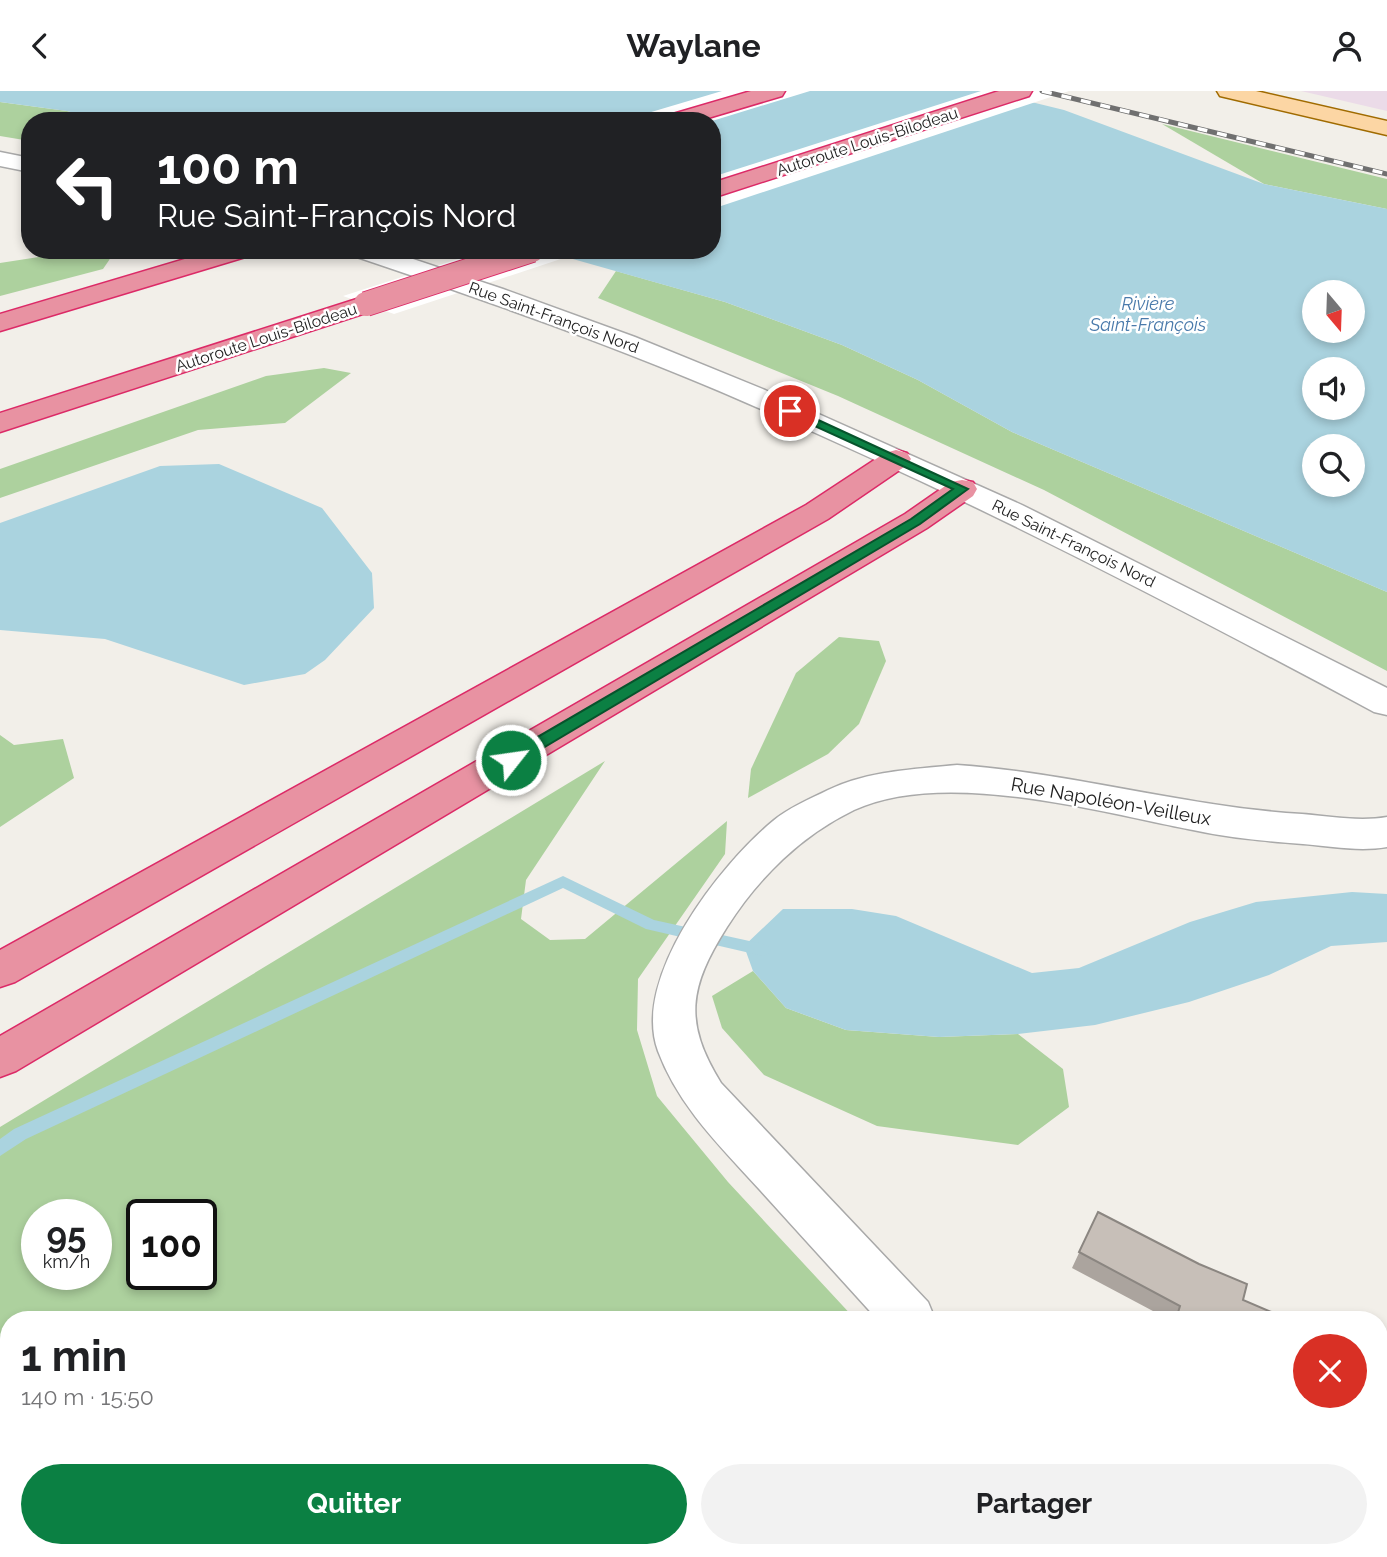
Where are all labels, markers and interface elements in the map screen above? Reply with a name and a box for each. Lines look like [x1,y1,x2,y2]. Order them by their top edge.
icon: back [21,27,59,65]
text: Waylane [626,27,761,64]
icon: person [1328,27,1366,65]
street label: Autoroute Louis-Bilodeau [774,103,960,180]
text: 100 m [157,138,299,195]
icon: left [42,140,133,231]
text: Rue Saint-François Nord [157,197,516,234]
street label: Rue Saint-François Nord [466,278,641,357]
north arrow [1302,280,1365,343]
map controls [1302,280,1365,497]
water label: Rivière Saint-François [1089,293,1207,335]
street label: Autoroute Louis-Bilodeau [173,299,359,376]
button: sound [1302,357,1365,420]
pin [760,381,820,441]
icon: arrive [771,392,809,430]
button: search [1302,434,1365,497]
street label: Rue Saint-François Nord [989,496,1159,591]
position arrow [474,723,548,797]
street label: Rue Napoléon-Veilleux [1009,773,1213,830]
speed limit sign: 100 [126,1199,217,1290]
text: 95 [46,1215,87,1256]
text: km/h [43,1251,90,1272]
text: 1 min [21,1332,127,1381]
button: close [1293,1334,1367,1408]
text: 140 m · 15:50 [21,1383,154,1410]
button: Quitter [21,1464,687,1544]
button: Partager [701,1464,1367,1544]

